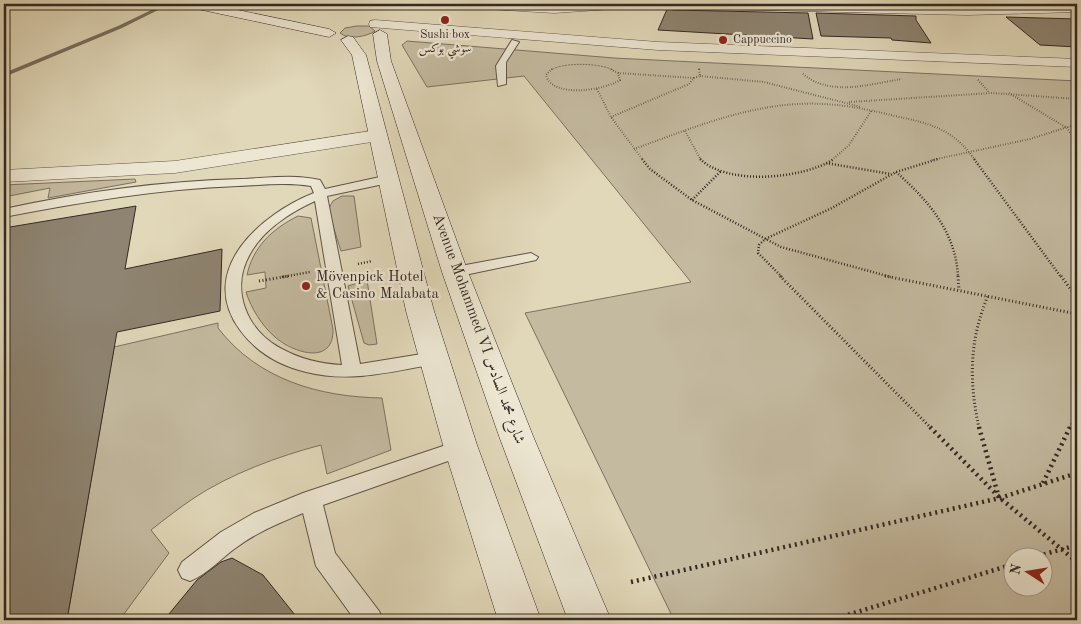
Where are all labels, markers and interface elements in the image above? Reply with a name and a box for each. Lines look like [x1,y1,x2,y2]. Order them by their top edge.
marker: Sushi box سوشي بوكس [439,14,451,26]
place label: Sushi box سوشي بوكس [419,29,472,59]
marker: Cappuccino [717,34,729,46]
place label: Cappuccino [733,34,792,46]
street label: Avenue Mohammed VI شارع محمد السادس [426,212,527,447]
place label: Mövenpick Hotel & Casino Malabata [316,270,440,302]
marker: Mövenpick Hotel & Casino Malabata [300,280,312,292]
north arrow [1004,546,1054,596]
text: N [1008,563,1024,576]

